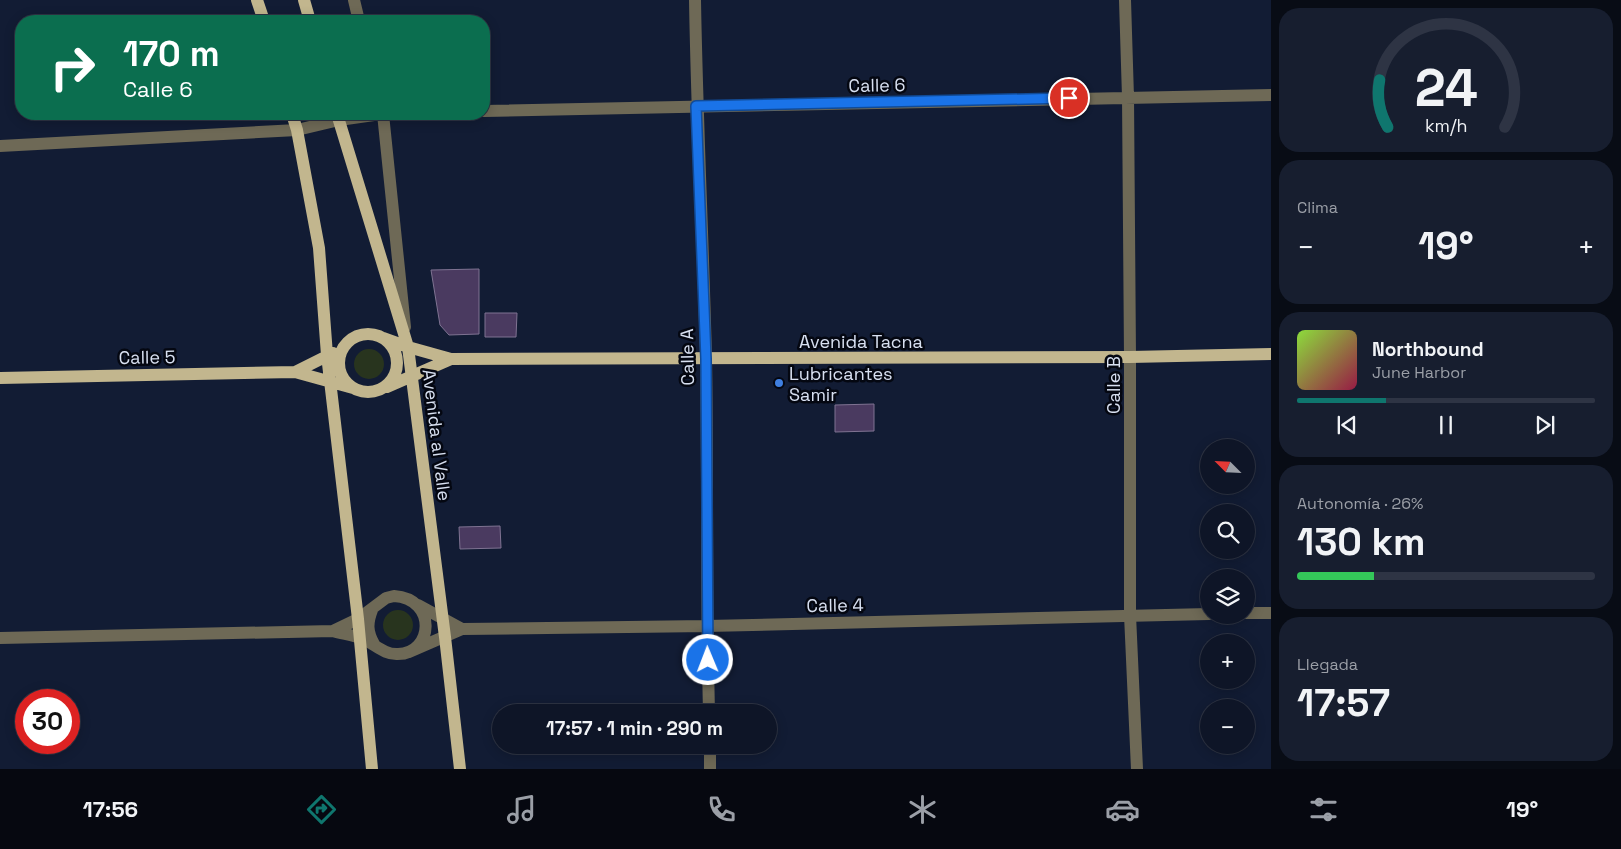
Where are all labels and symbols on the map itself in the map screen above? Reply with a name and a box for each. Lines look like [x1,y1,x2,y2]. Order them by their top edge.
street label: Calle 6 [848,73,906,97]
pin [1048,77,1090,119]
street label: Calle A [675,328,699,386]
street label: Avenida Tacna [799,330,923,353]
street label: Calle 5 [118,345,176,369]
street label: Calle B [1102,356,1125,414]
place label: Lubricantes Samir [789,362,893,406]
street label: Avenida al Valle [418,368,456,502]
marker: Lubricantes Samir [773,377,785,389]
north arrow [1200,439,1255,494]
street label: Calle 4 [806,593,864,617]
position arrow [681,633,733,685]
speed limit sign: 30 [15,689,80,754]

